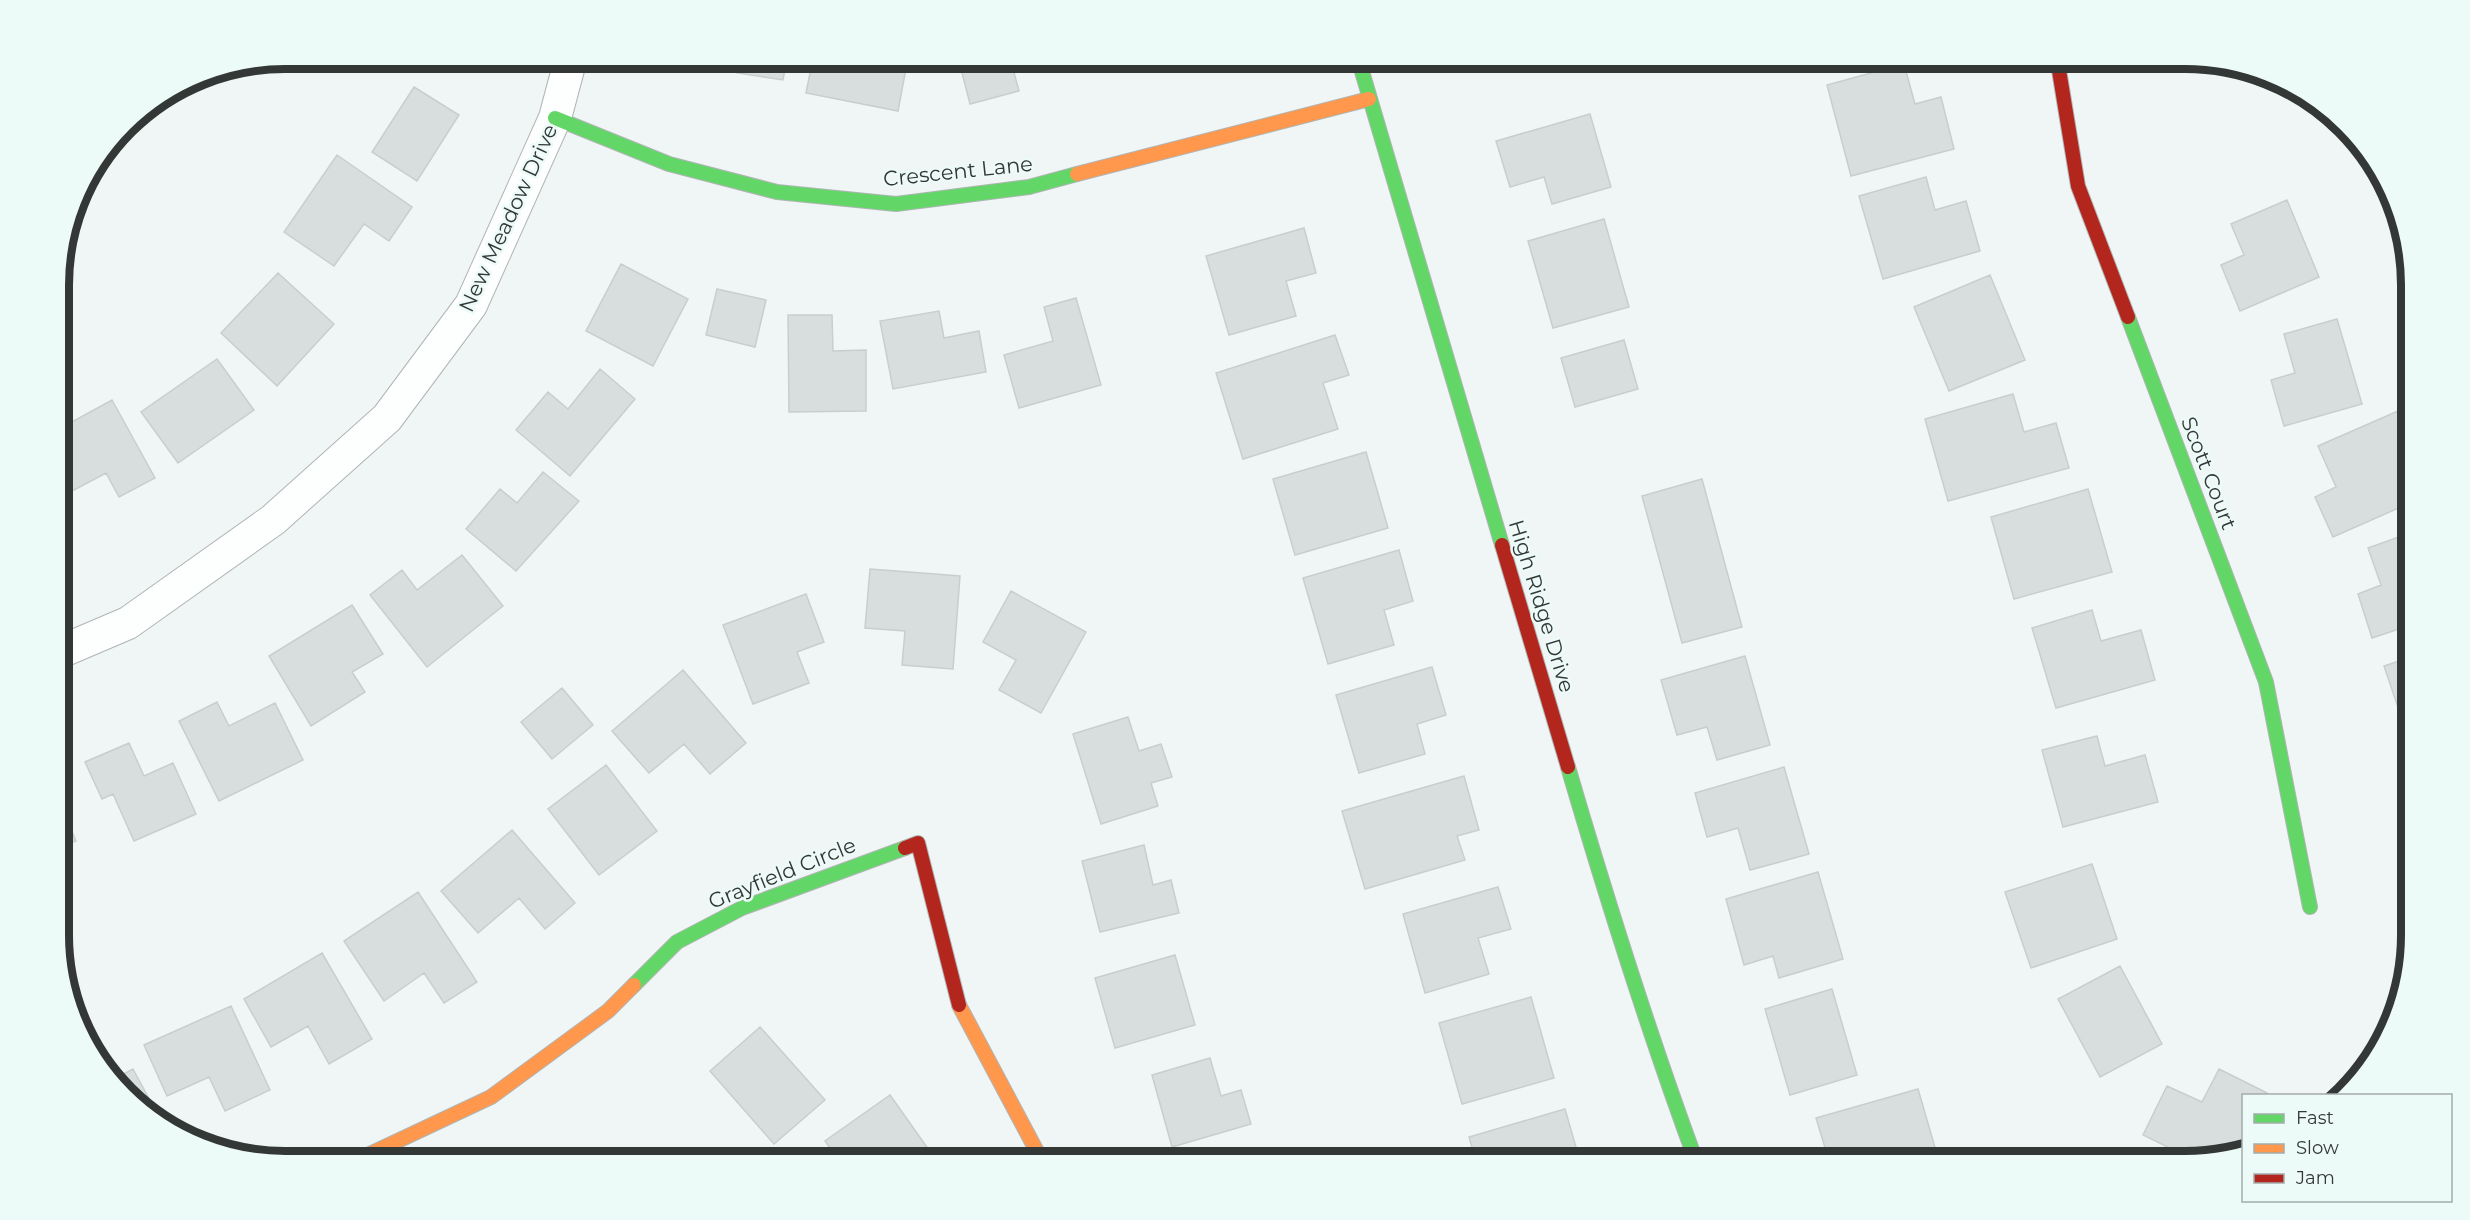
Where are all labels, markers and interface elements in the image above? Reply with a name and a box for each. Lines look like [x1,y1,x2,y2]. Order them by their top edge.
street label: New Meadow Drive [453,120,563,316]
street label: Crescent Lane [882,151,1034,191]
street label: Scott Court [2176,413,2242,533]
street label: High Ridge Drive [1504,517,1580,695]
street label: Grayfield Circle [705,832,859,914]
legend [2242,1094,2452,1202]
text: Fast [2296,1107,2334,1129]
text: Slow [2296,1137,2339,1159]
text: Jam [2295,1167,2335,1189]

